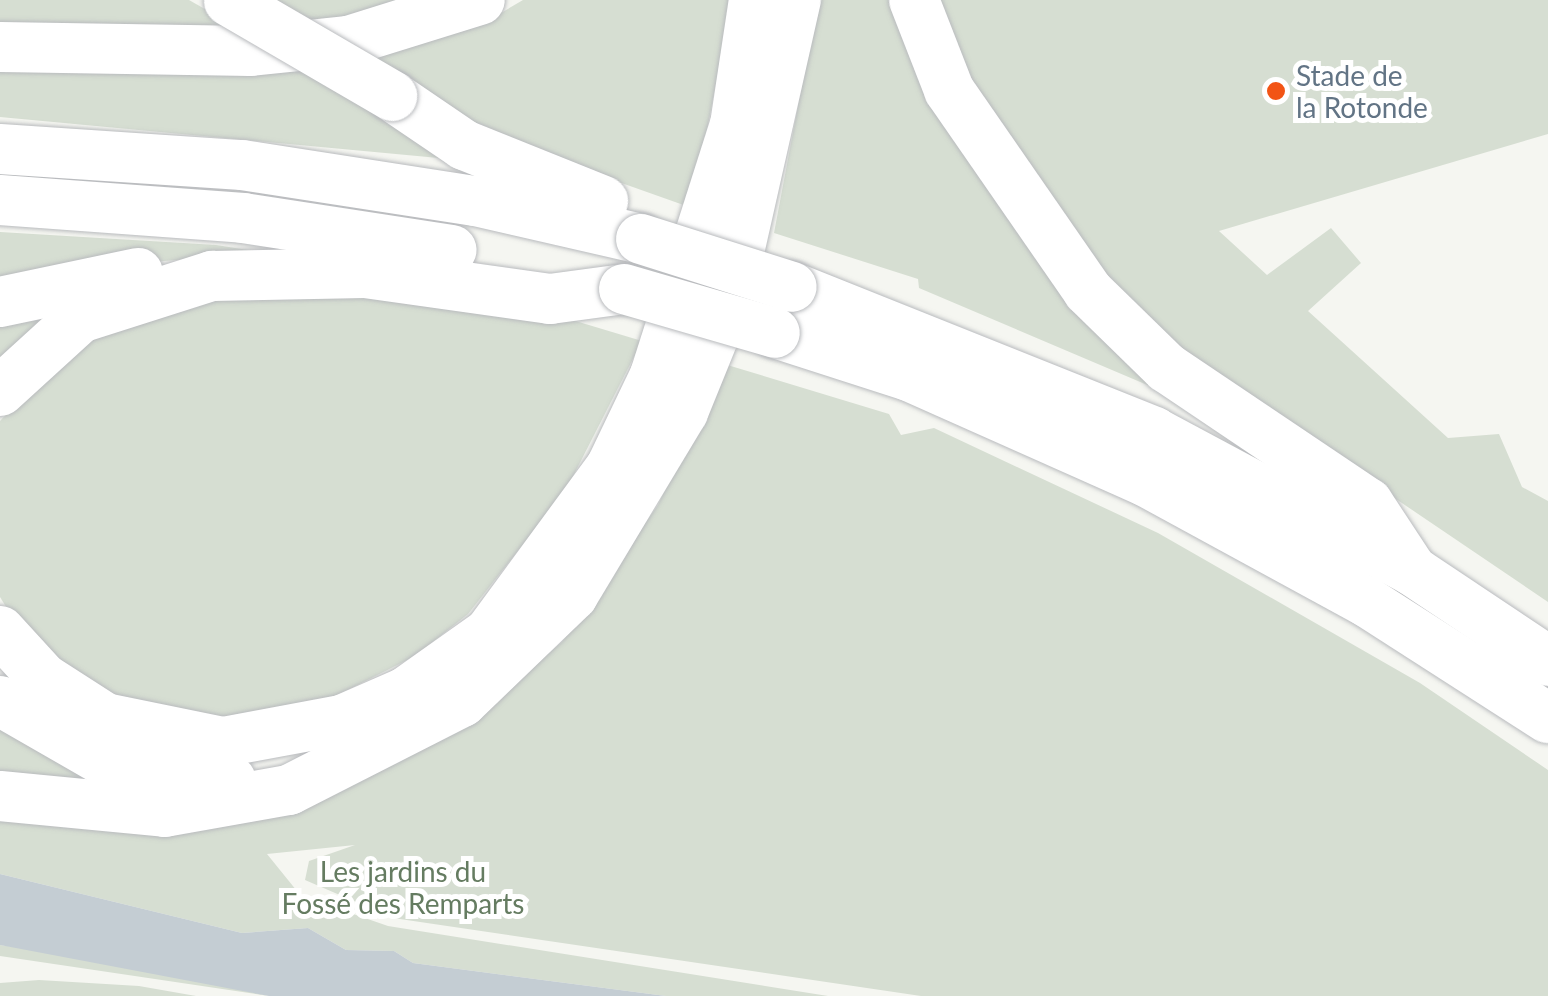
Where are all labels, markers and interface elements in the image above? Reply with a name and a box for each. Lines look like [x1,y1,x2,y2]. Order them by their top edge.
place label: Stade de la Rotonde [1296,58,1428,124]
marker: Stade de la Rotonde [1265,80,1287,102]
park label: Les jardins du Fossé des Remparts [282,854,524,920]

